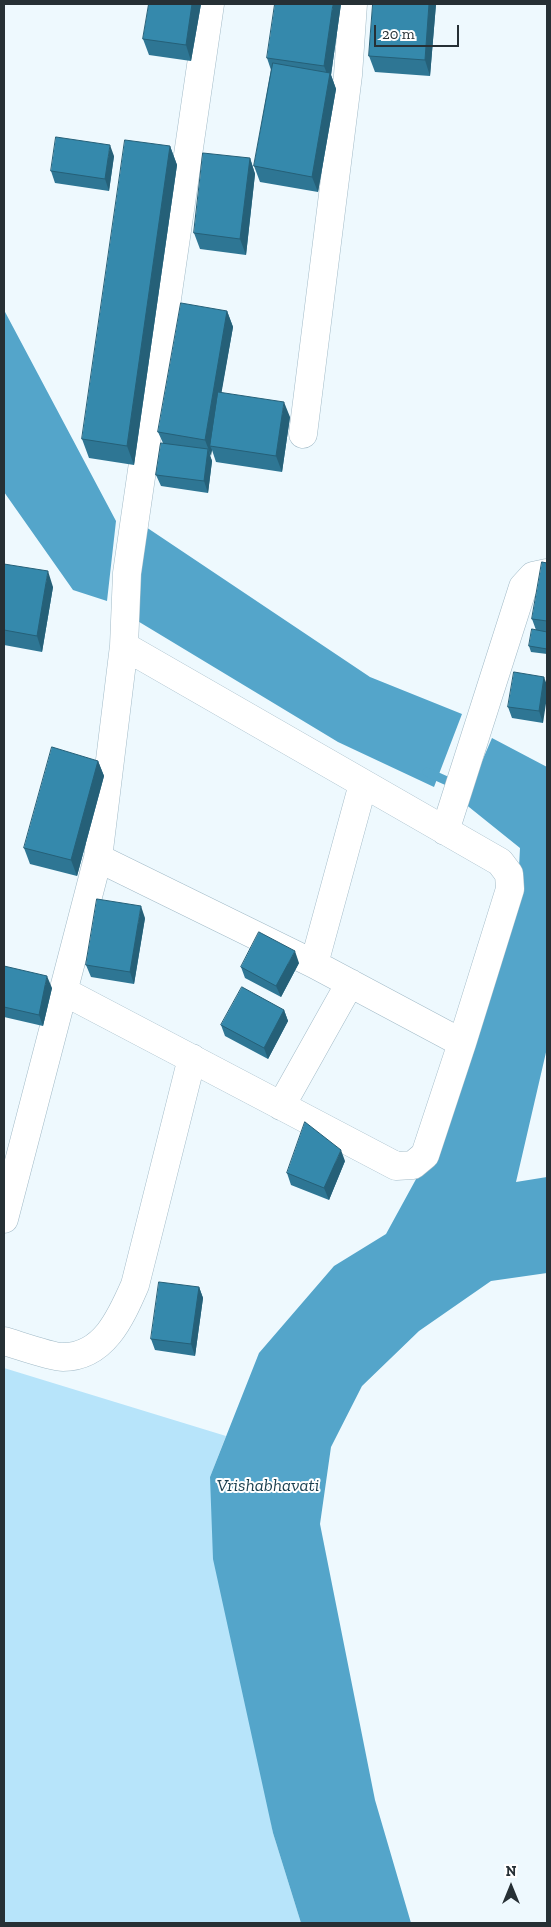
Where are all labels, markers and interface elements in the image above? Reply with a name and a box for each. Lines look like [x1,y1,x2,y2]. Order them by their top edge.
scale bar [376,15,461,47]
text: 20 m [382,25,415,43]
water label: Vrishabhavati [217,1475,319,1497]
north arrow [486,1862,536,1912]
text: N [506,1863,516,1880]

